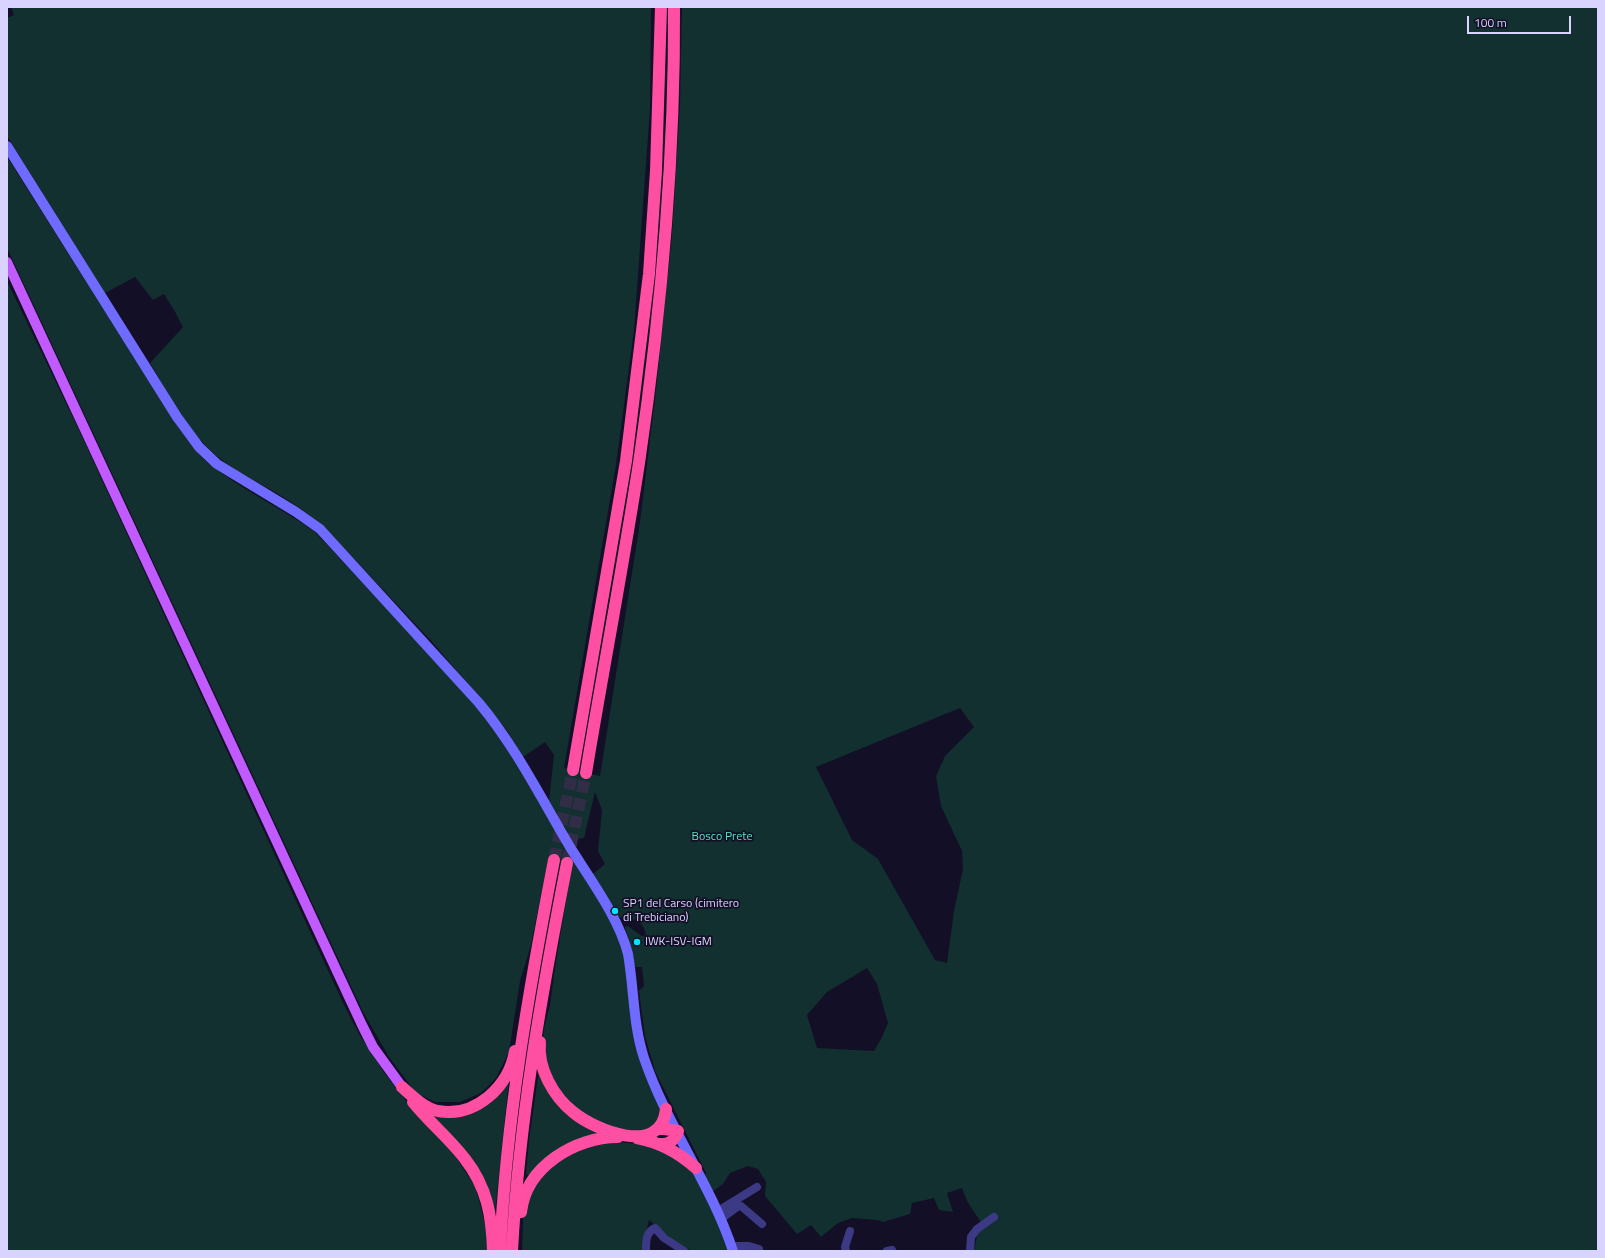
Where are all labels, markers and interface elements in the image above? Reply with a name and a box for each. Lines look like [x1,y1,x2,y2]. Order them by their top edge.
scale bar [1469,8,1573,34]
text: 100 m [1474,13,1507,32]
park label: Bosco Prete [692,830,752,844]
place label: SP1 del Carso (cimitero di Trebiciano) [623,897,739,925]
marker: SP1 del Carso (cimitero di Trebiciano) [610,906,620,916]
place label: IWK-ISV-IGM [645,935,712,949]
marker: IWK-ISV-IGM [632,937,642,947]

